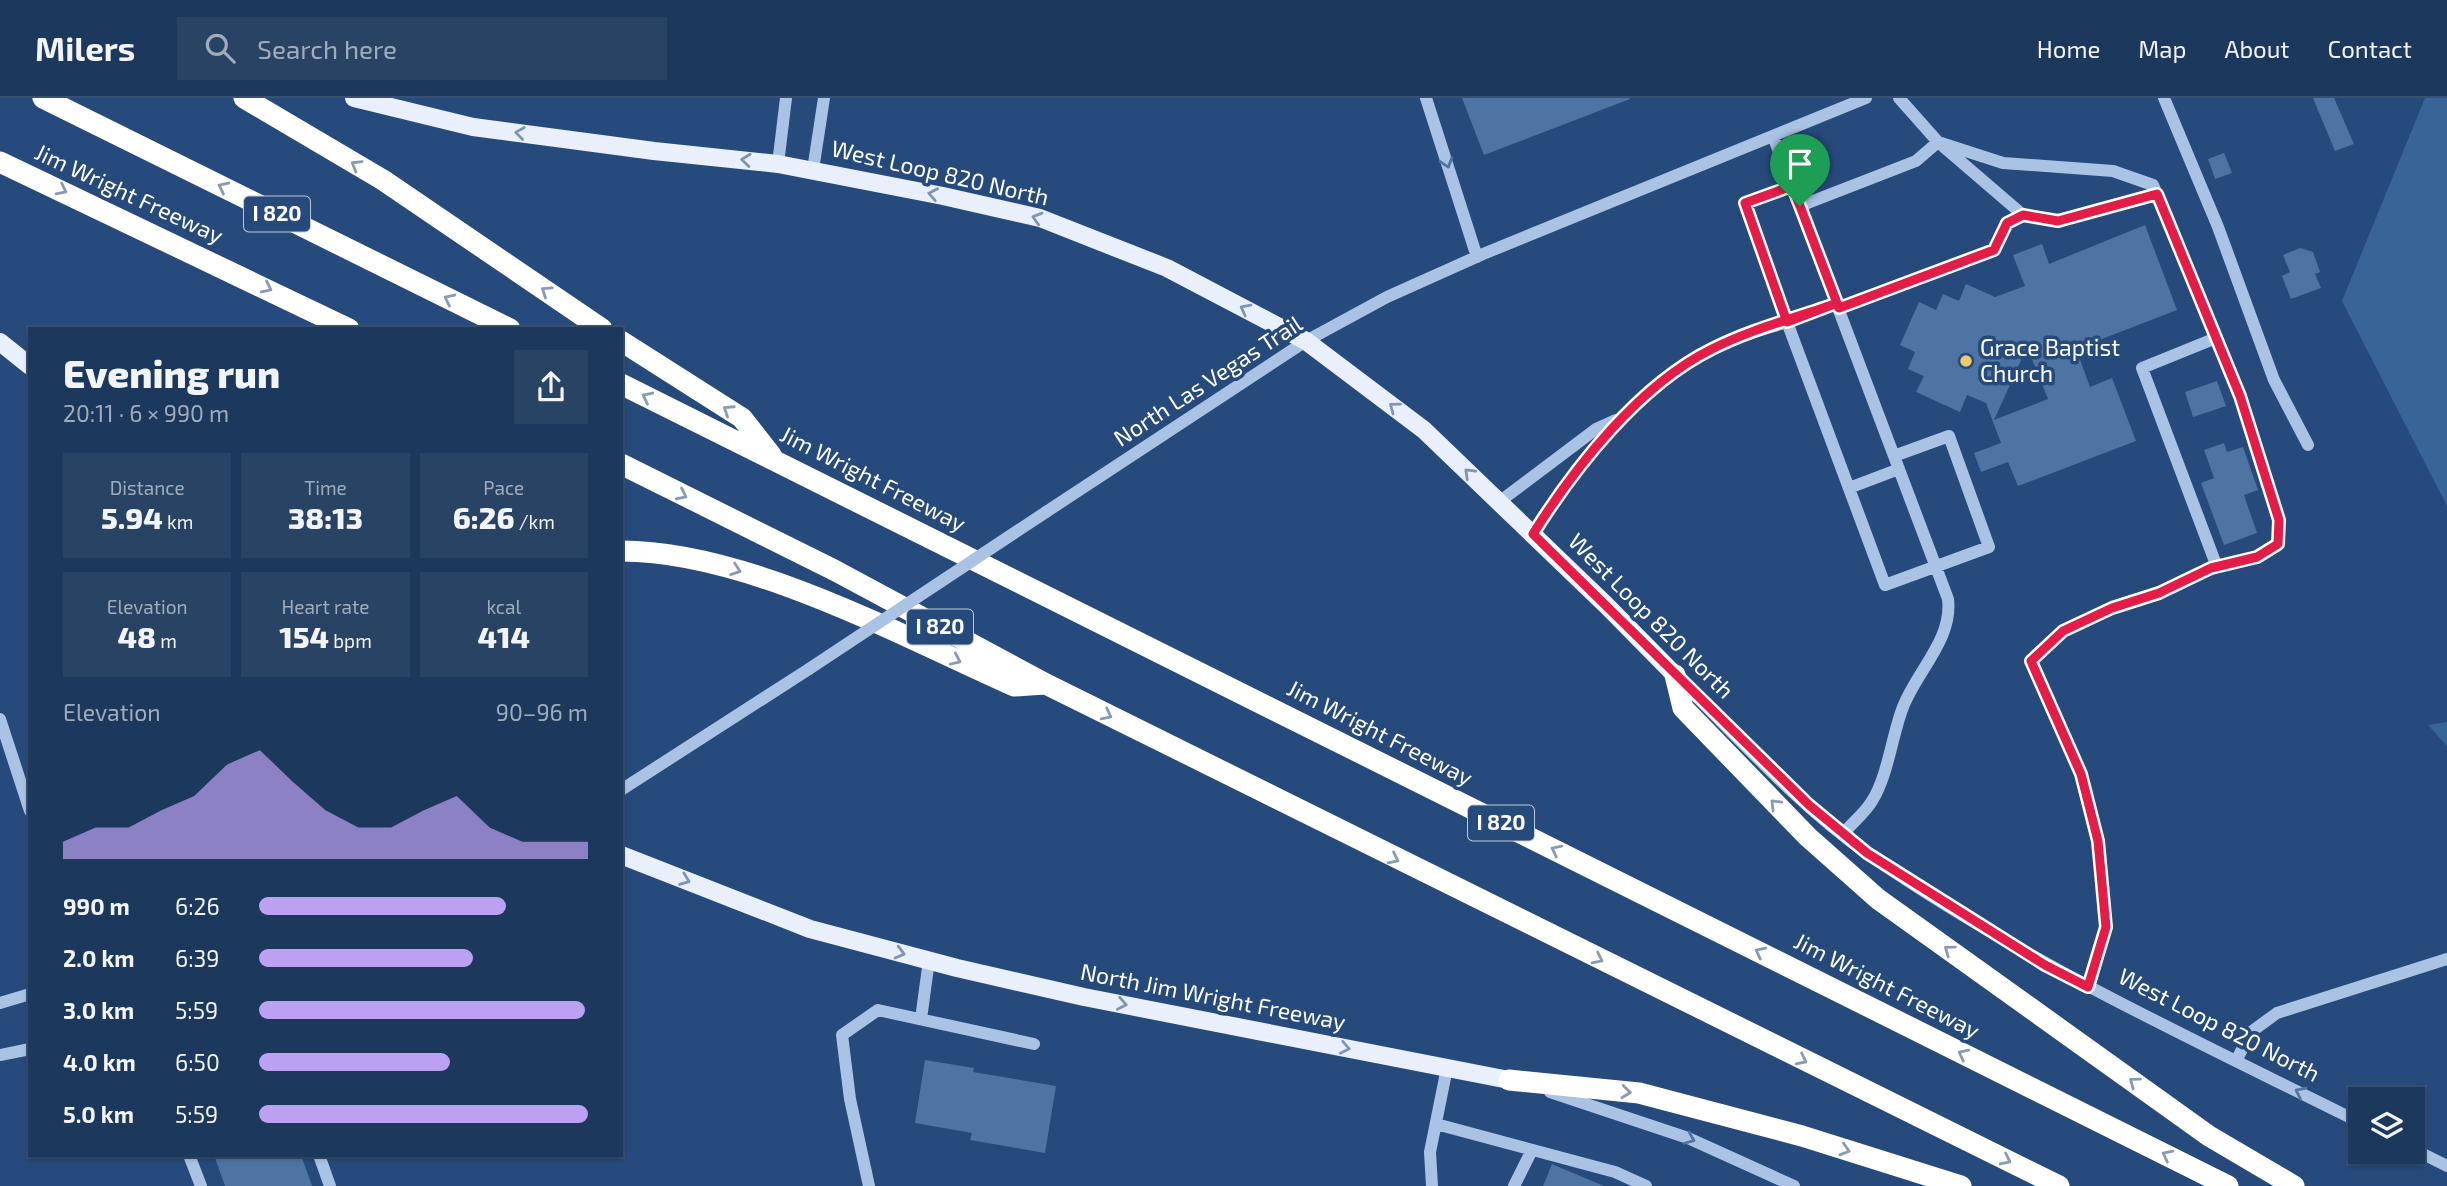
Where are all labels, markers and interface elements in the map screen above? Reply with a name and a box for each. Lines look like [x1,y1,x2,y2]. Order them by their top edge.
search box [177,17,667,80]
text: Milers [35,28,135,68]
icon: search [201,29,239,67]
text: Search here [257,33,397,64]
text: Home [2037,34,2100,63]
text: Map [2138,34,2186,63]
text: About [2224,34,2290,63]
text: Contact [2328,34,2412,63]
one-way arrow [514,126,526,141]
street label: West Loop 820 North [829,133,1052,211]
pin [1770,134,1830,206]
street label: Jim Wright Freeway [31,137,228,249]
icon: arrive [1781,145,1819,183]
one-way arrow [740,153,751,168]
one-way arrow [1439,156,1453,169]
one-way arrow [351,160,364,173]
one-way arrow [55,182,67,196]
one-way arrow [218,182,230,196]
one-way arrow [927,187,939,202]
road number: I 820 [244,197,310,232]
one-way arrow [1032,212,1044,226]
one-way arrow [260,280,272,294]
one-way arrow [540,286,553,299]
one-way arrow [444,293,456,307]
one-way arrow [1240,304,1253,317]
street label: North Las Vegas Trail [1108,309,1307,452]
place label: Grace Baptist Church [1980,333,2120,387]
text: Evening run [63,350,280,396]
button: share [514,350,588,424]
marker: Grace Baptist Church [1958,353,1974,369]
one-way arrow [642,391,654,405]
text: 20:11 · 6 × 990 m [63,399,229,427]
one-way arrow [1389,403,1402,416]
one-way arrow [723,405,736,418]
street label: Jim Wright Freeway [776,419,971,537]
one-way arrow [1464,469,1477,482]
text: Distance [110,476,185,499]
text: Time [304,476,347,499]
text: Pace [483,476,524,499]
one-way arrow [675,486,687,500]
text: 5.94 [101,499,163,535]
text: 38:13 [288,499,363,535]
text: 6:26 [453,499,515,535]
text: km [163,510,193,533]
text: /km [515,510,555,533]
street label: West Loop 820 North [1563,527,1740,704]
one-way arrow [730,562,742,576]
text: Elevation [107,595,187,618]
text: Heart rate [282,595,369,618]
text: kcal [486,595,521,618]
road number: I 820 [907,610,973,644]
text: 48 [118,618,156,654]
text: 154 [279,618,329,654]
text: 414 [478,618,530,654]
text: m [156,629,177,652]
text: bpm [329,629,372,652]
one-way arrow [948,652,961,666]
street label: Jim Wright Freeway [1283,673,1478,791]
text: Elevation [63,698,161,726]
text: 90–96 m [496,698,588,726]
one-way arrow [1100,706,1112,720]
one-way arrow [1771,800,1783,812]
road number: I 820 [1468,806,1534,840]
one-way arrow [1551,845,1563,859]
one-way arrow [1387,850,1399,864]
one-way arrow [678,871,690,885]
text: 990 m [63,892,130,920]
text: 6:26 [175,892,220,920]
street label: Jim Wright Freeway [1790,926,1985,1044]
text: 2.0 km [63,944,135,972]
text: 6:39 [175,944,220,972]
one-way arrow [894,945,906,959]
one-way arrow [1944,946,1957,958]
one-way arrow [1755,947,1767,961]
one-way arrow [1591,951,1603,965]
street label: North Jim Wright Freeway [1078,957,1348,1035]
street label: West Loop 820 North [2114,961,2325,1087]
text: 3.0 km [63,996,134,1024]
text: 5:59 [175,996,218,1024]
one-way arrow [1115,996,1127,1011]
one-way arrow [1339,1040,1351,1055]
text: 4.0 km [63,1048,136,1076]
text: 6:50 [175,1048,220,1076]
one-way arrow [1958,1048,1970,1062]
one-way arrow [1795,1051,1807,1065]
one-way arrow [2129,1078,2142,1090]
one-way arrow [1620,1084,1631,1099]
one-way arrow [2295,1087,2307,1101]
map controls [2348,1087,2425,1164]
button: layers [2348,1087,2425,1164]
text: 5.0 km [63,1100,134,1128]
text: 5:59 [175,1100,218,1128]
one-way arrow [1683,1131,1695,1145]
one-way arrow [1839,1141,1851,1156]
one-way arrow [2162,1150,2174,1164]
one-way arrow [1999,1152,2011,1166]

